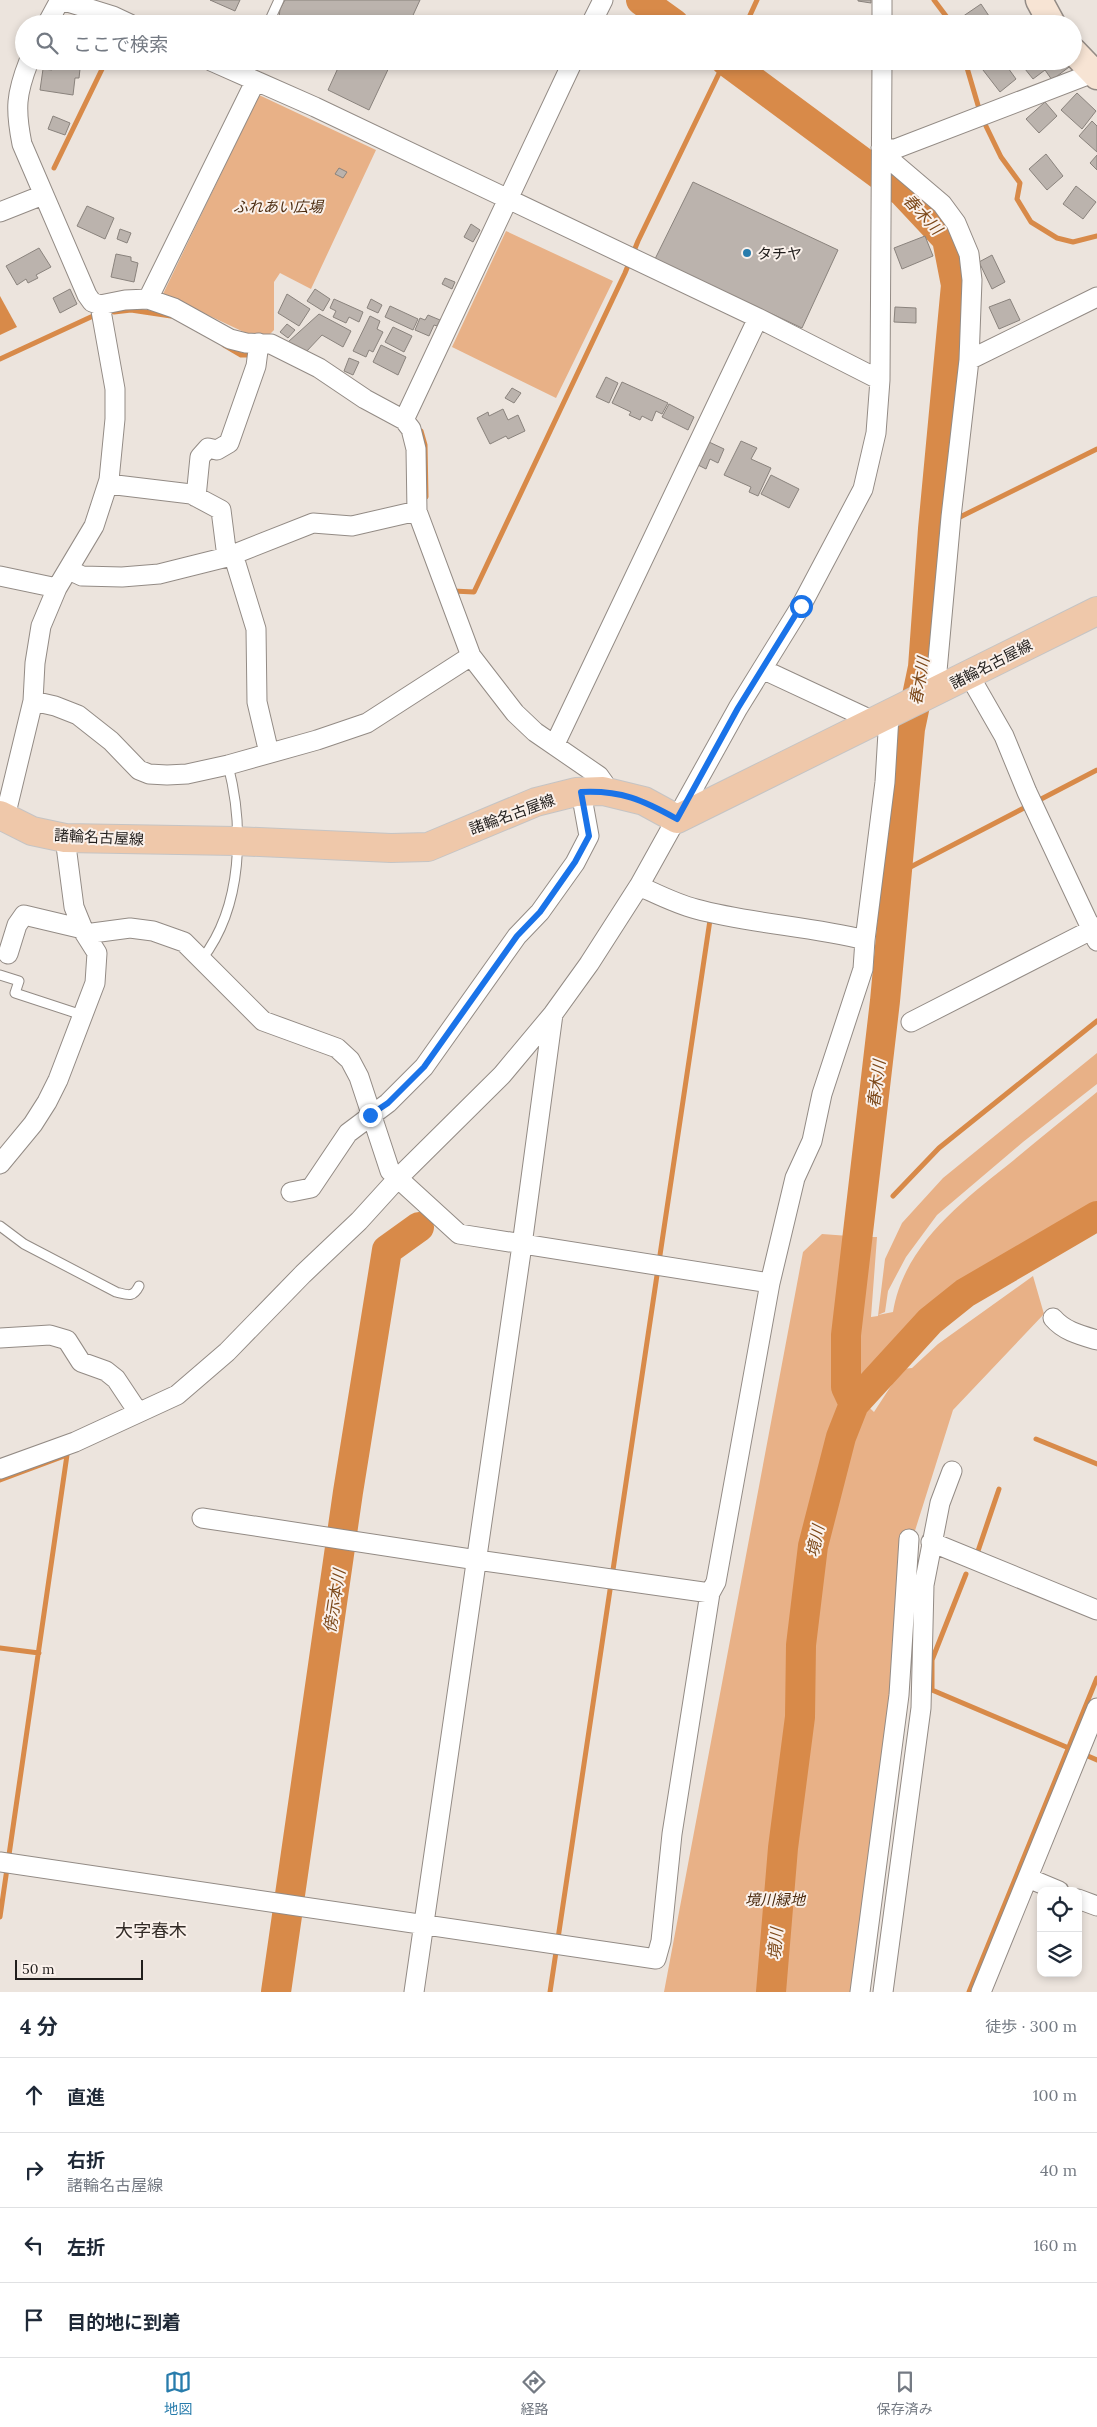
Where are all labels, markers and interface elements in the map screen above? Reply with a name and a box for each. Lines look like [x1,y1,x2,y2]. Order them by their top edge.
search box [15,15,1082,70]
icon: search [33,29,61,57]
text: ここで検索 [73,32,168,56]
water label: 春木川 [899,190,948,240]
park label: ふれあい広場 [233,197,325,216]
place label: タチヤ [757,244,802,263]
marker: タチヤ [741,247,753,259]
route start [790,595,813,618]
street label: 諸輪名古屋線 [947,635,1035,693]
water label: 春木川 [905,654,933,706]
street label: 諸輪名古屋線 [466,790,558,838]
street label: 諸輪名古屋線 [54,825,144,849]
water label: 春木川 [863,1057,889,1109]
route end [359,1104,382,1127]
water label: 境川 [802,1521,829,1559]
water label: 傍示本川 [319,1566,349,1634]
map controls [1037,1887,1082,1977]
button: locate [1037,1887,1082,1932]
park label: 境川緑地 [745,1890,807,1909]
district label: 大字春木 [115,1919,187,1942]
water label: 境川 [764,1925,787,1961]
button: layers [1037,1932,1082,1977]
scale bar [15,1957,142,1980]
text: 50 m [22,1960,55,1978]
text: 4 分 [20,2013,58,2040]
text: 徒歩 · 300 m [985,2016,1077,2036]
icon: ahead [20,2081,48,2109]
text: 直進 [67,2085,105,2109]
text: 100 m [1033,2085,1077,2105]
text: 右折 [67,2148,105,2172]
icon: right [20,2156,48,2184]
text: 40 m [1040,2160,1077,2180]
text: 諸輪名古屋線 [67,2175,163,2195]
icon: left [20,2231,48,2259]
text: 左折 [67,2235,105,2259]
text: 160 m [1033,2235,1077,2255]
icon: arrive [20,2306,48,2334]
text: 目的地に到着 [67,2310,181,2334]
tab: 地図 [164,2368,192,2418]
tab: 経路 [520,2368,548,2418]
tab: 保存済み [877,2368,933,2418]

